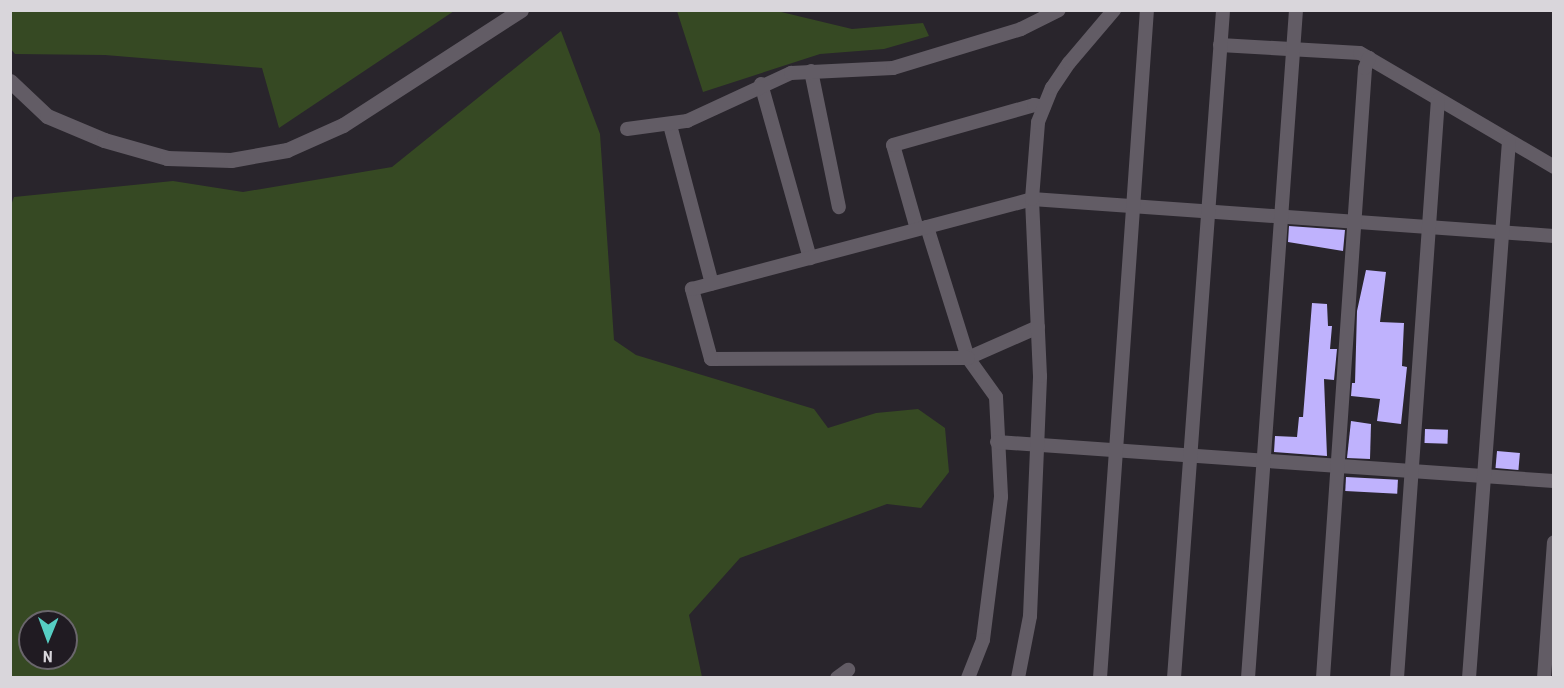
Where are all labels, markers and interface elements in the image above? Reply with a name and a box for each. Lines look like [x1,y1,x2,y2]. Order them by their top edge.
north arrow [18,610,78,670]
text: N [43,647,53,666]

